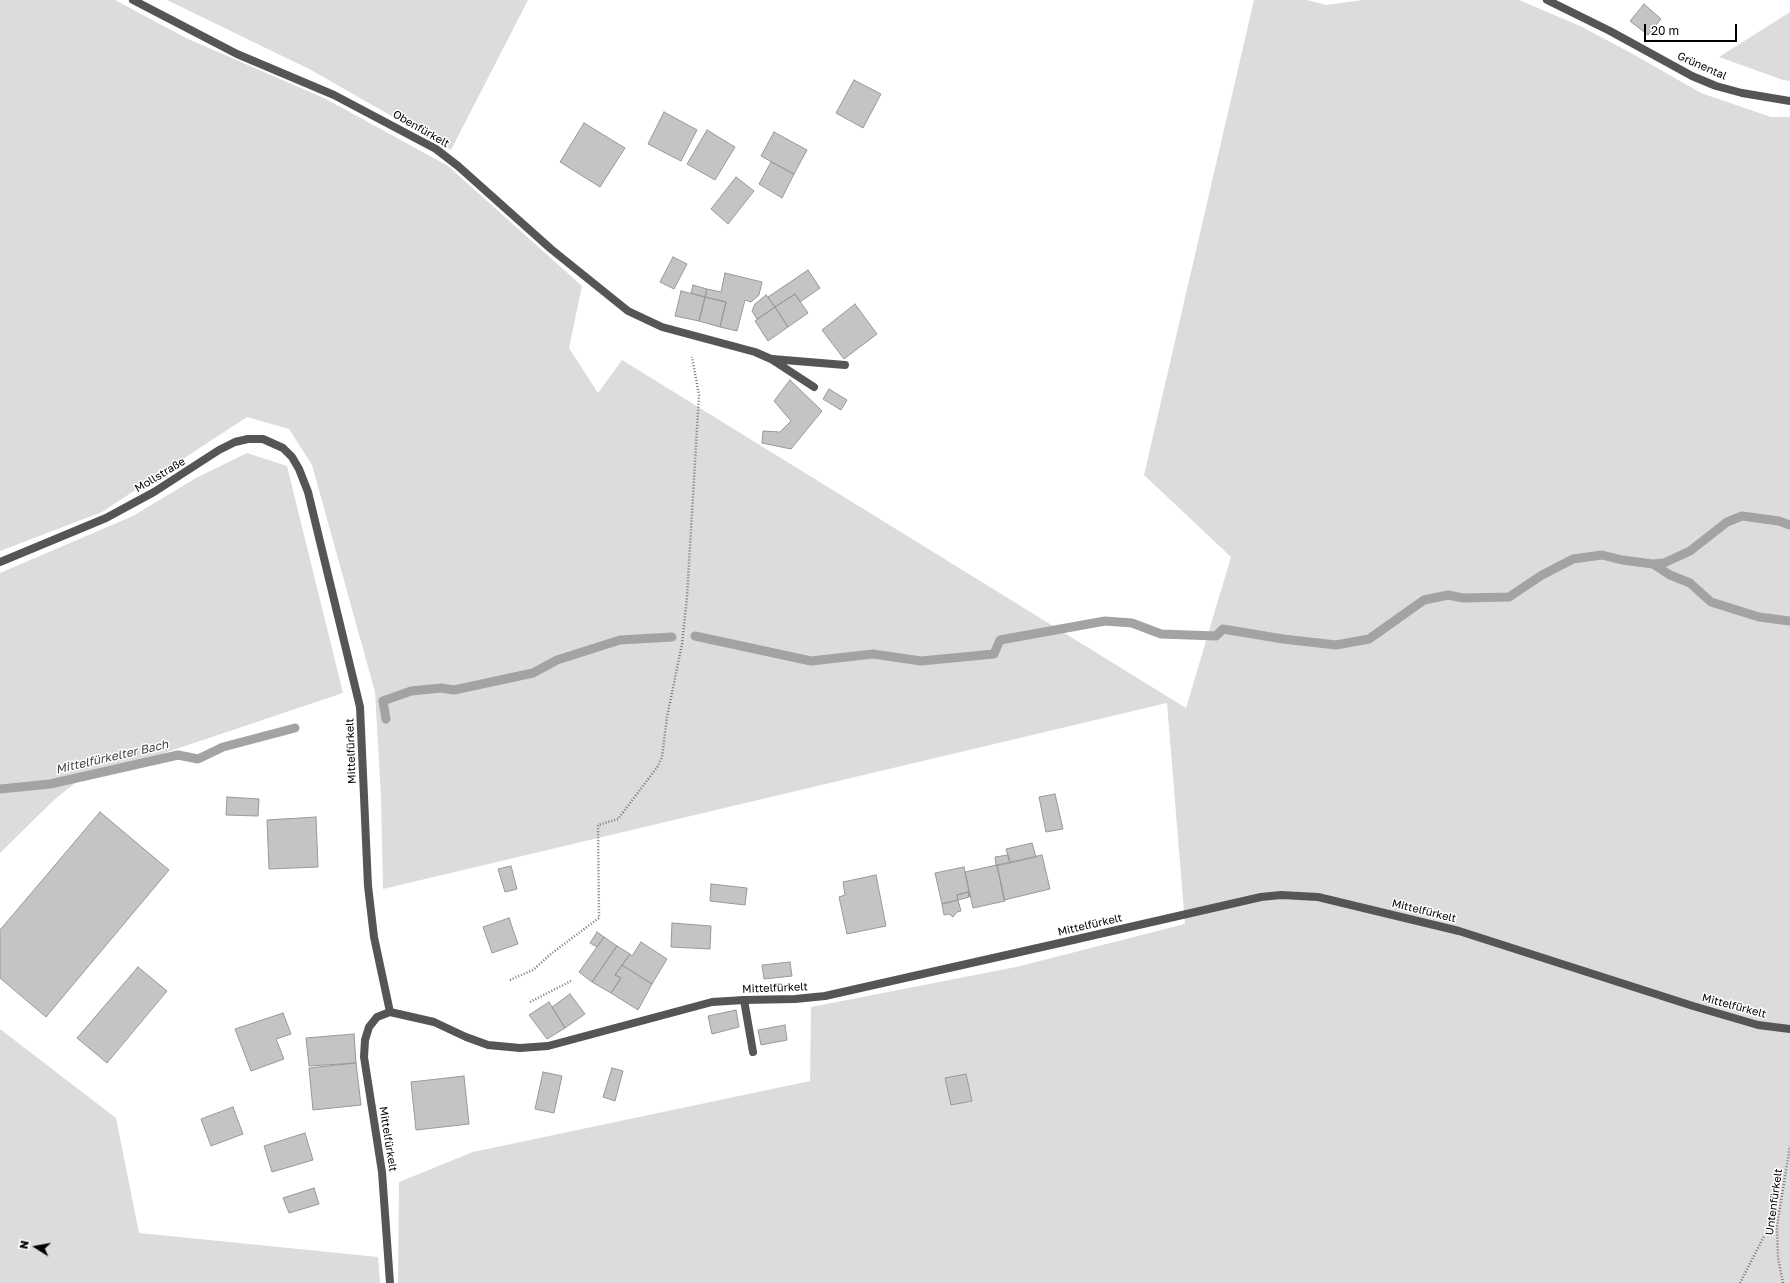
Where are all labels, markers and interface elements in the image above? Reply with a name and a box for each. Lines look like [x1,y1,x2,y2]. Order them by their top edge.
scale bar [1646,16,1739,42]
text: 20 m [1651,23,1679,38]
street label: Grünental [1675,49,1729,83]
street label: Obenfürkelt [390,108,452,150]
street label: Mollstraße [132,455,188,495]
street label: Mittelfürkelt [343,718,359,784]
water label: Mittelfürkelter Bach [54,737,170,777]
street label: Mittelfürkelt [1390,897,1458,925]
street label: Mittelfürkelt [1056,911,1124,939]
street label: Mittelfürkelt [742,980,808,996]
street label: Mittelfürkelt [1701,991,1767,1021]
street label: Mittelfürkelt [376,1105,400,1173]
street label: Untenfürkelt [1763,1168,1785,1236]
north arrow [16,1227,56,1267]
text: N [17,1239,31,1250]

